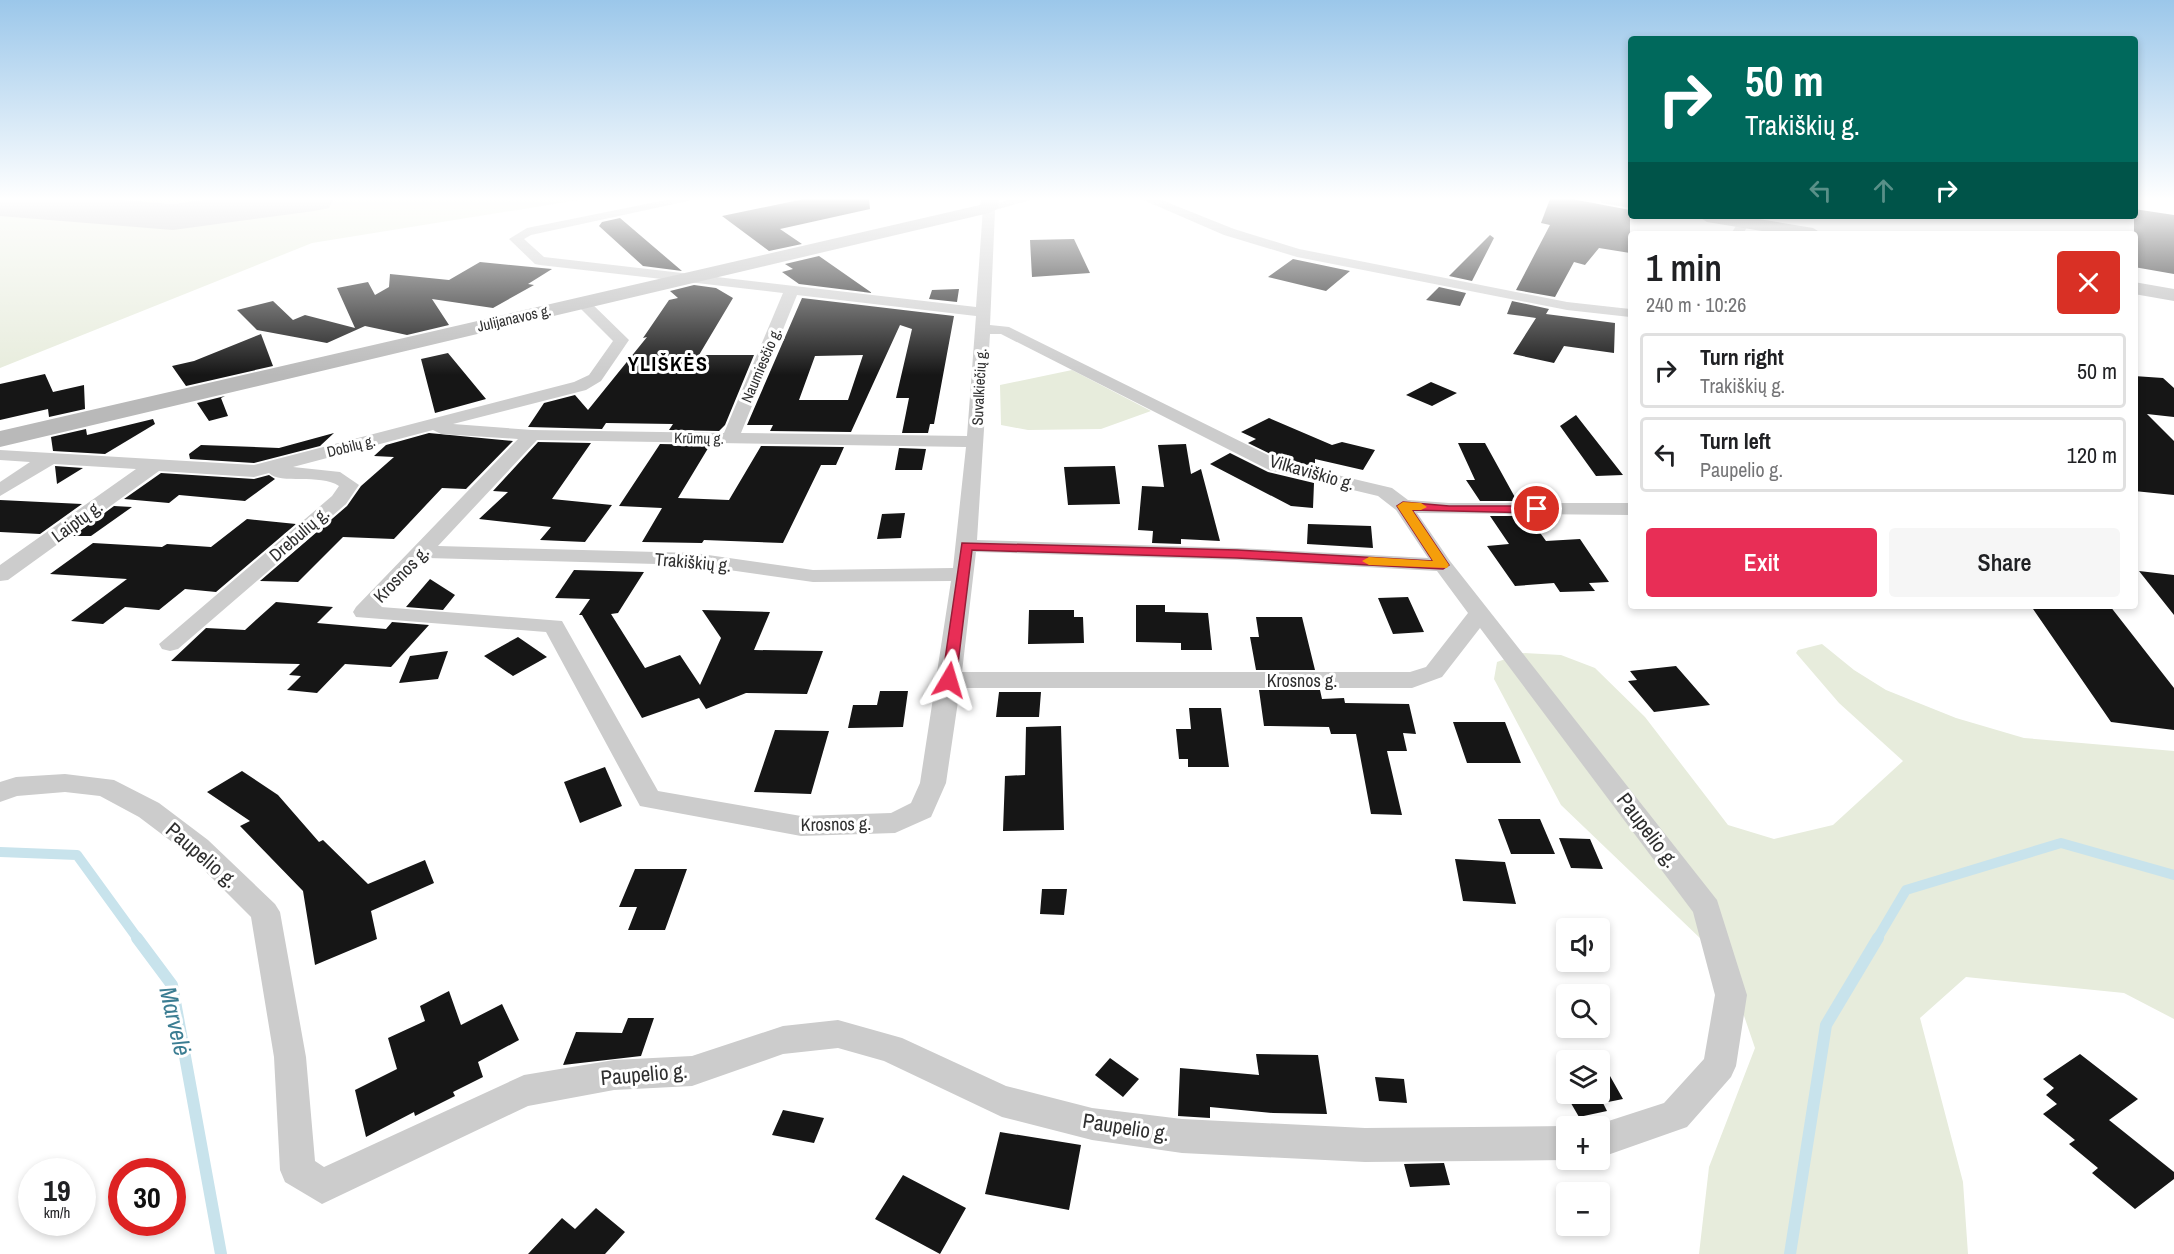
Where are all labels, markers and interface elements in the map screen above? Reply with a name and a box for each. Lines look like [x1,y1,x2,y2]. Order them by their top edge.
text: 50 m [1745,53,1824,109]
icon: right [1646,60,1724,138]
text: Trakiškių g. [1745,107,1860,143]
icon: left [1804,174,1837,207]
icon: ahead [1867,174,1900,207]
icon: right [1930,174,1963,207]
text: 1 min [1646,244,1722,292]
button: close [2057,251,2120,314]
text: 240 m · 10:26 [1646,291,1746,318]
street label: Julijanavos g. [475,299,553,337]
street label: Naumiesčio g. [736,324,786,406]
text: Turn right [1700,342,1784,372]
street label: Suvalkiečių g. [966,348,992,426]
district label: YLIŠKĖS [628,350,708,377]
icon: right [1649,354,1682,387]
text: 50 m [2077,356,2117,386]
text: Trakiškių g. [1700,372,1785,399]
text: Turn left [1700,426,1771,456]
street label: Krūmų g. [674,427,724,449]
street label: Dobilų g. [325,430,377,462]
icon: left [1649,438,1682,471]
text: 120 m [2067,440,2117,470]
street label: Vilkaviškio g. [1266,448,1358,496]
text: Paupelio g. [1700,456,1783,483]
pin [1511,483,1562,534]
icon: arrive [1520,492,1553,525]
street label: Laiptų g. [46,494,108,548]
street label: Drebulių g. [264,501,334,567]
button: Exit [1646,528,1877,597]
button: Share [1889,528,2120,597]
street label: Krosnos g. [367,540,435,608]
street label: Trakiškių g. [654,546,732,578]
position arrow [917,648,981,712]
street label: Krosnos g. [1267,668,1337,693]
street label: Paupelio g. [1610,786,1686,874]
street label: Krosnos g. [801,811,871,837]
street label: Paupelio g. [160,815,244,895]
map controls [1556,918,1610,1236]
button: sound [1556,918,1610,972]
water label: Marvelė [153,983,199,1059]
button: search [1556,984,1610,1038]
button: layers [1556,1050,1610,1104]
street label: Paupelio g. [599,1056,689,1092]
street label: Paupelio g. [1081,1106,1171,1148]
button: + [1556,1116,1610,1170]
speed limit sign: 30 [108,1158,186,1236]
text: 19 [43,1170,71,1210]
button: − [1556,1182,1610,1236]
text: km/h [44,1202,70,1223]

